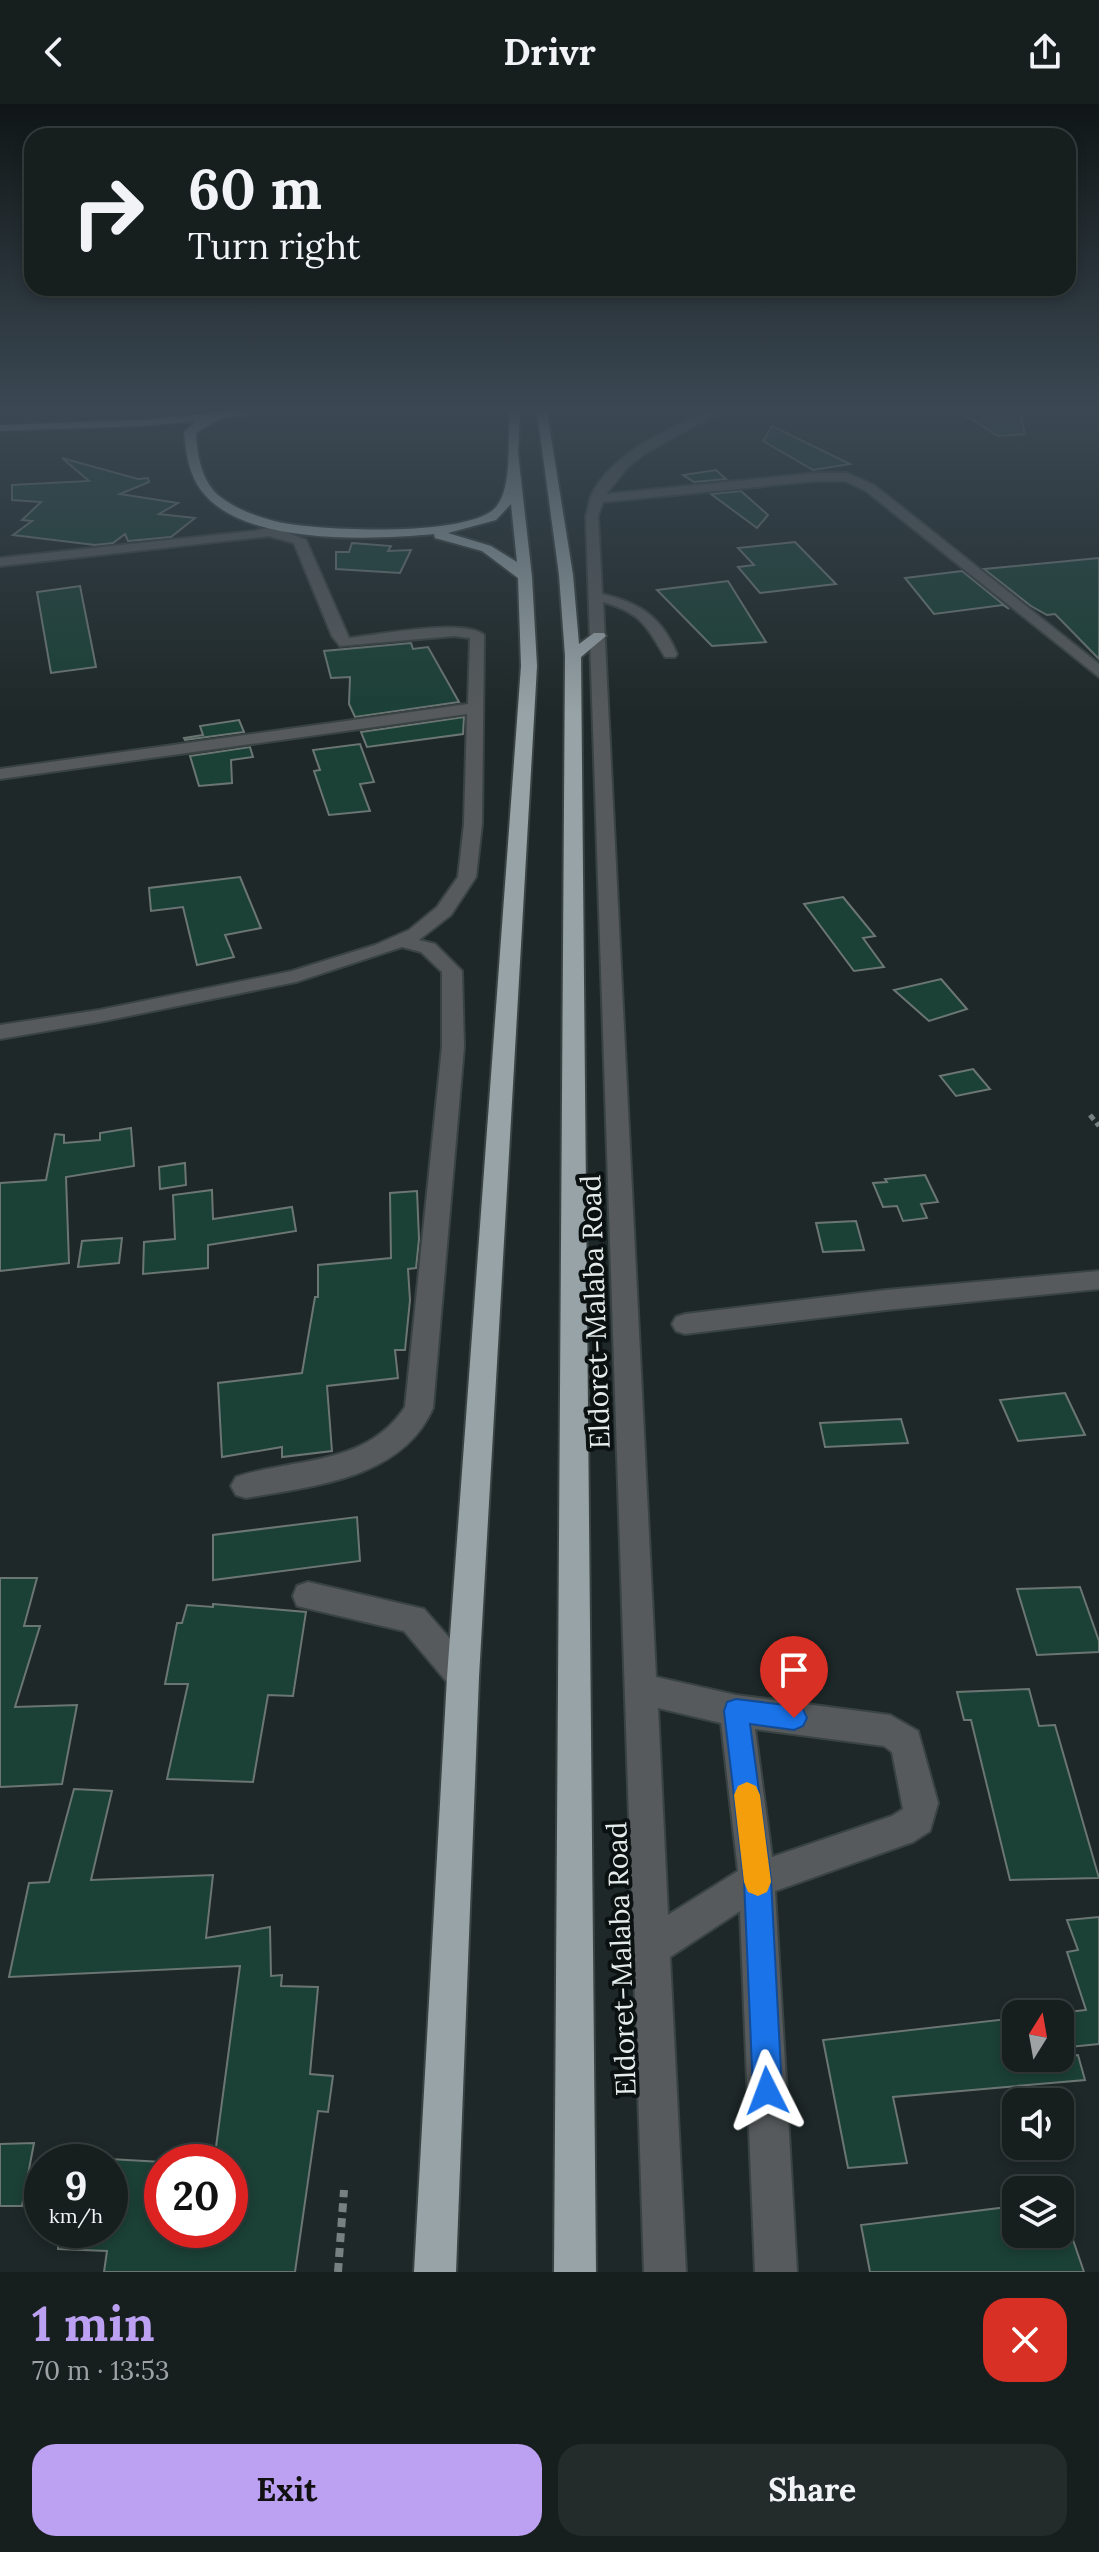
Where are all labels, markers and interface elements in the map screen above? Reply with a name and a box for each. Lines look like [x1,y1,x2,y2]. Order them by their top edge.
text: Drivr [503,29,596,75]
icon: back [32,30,76,74]
icon: share [1023,30,1067,74]
text: 60 m [188,153,322,224]
icon: right [56,160,160,264]
text: Turn right [188,223,361,269]
street label: Eldoret-Malaba Road [572,1174,618,1450]
pin [760,1636,828,1718]
icon: arrive [772,1648,816,1692]
street label: Eldoret-Malaba Road [598,1821,644,2097]
north arrow [1002,2000,1074,2072]
map controls [1002,2000,1074,2248]
position arrow [725,2049,809,2133]
button: sound [1002,2088,1074,2160]
speed limit sign: 20 [144,2144,248,2248]
text: 9 [64,2160,88,2211]
button: layers [1002,2176,1074,2248]
text: km/h [49,2203,103,2228]
text: 1 min [32,2293,155,2354]
button: close [983,2298,1067,2382]
text: 70 m · 13:53 [32,2354,170,2387]
button: Exit [32,2444,542,2536]
button: Share [558,2444,1067,2536]

